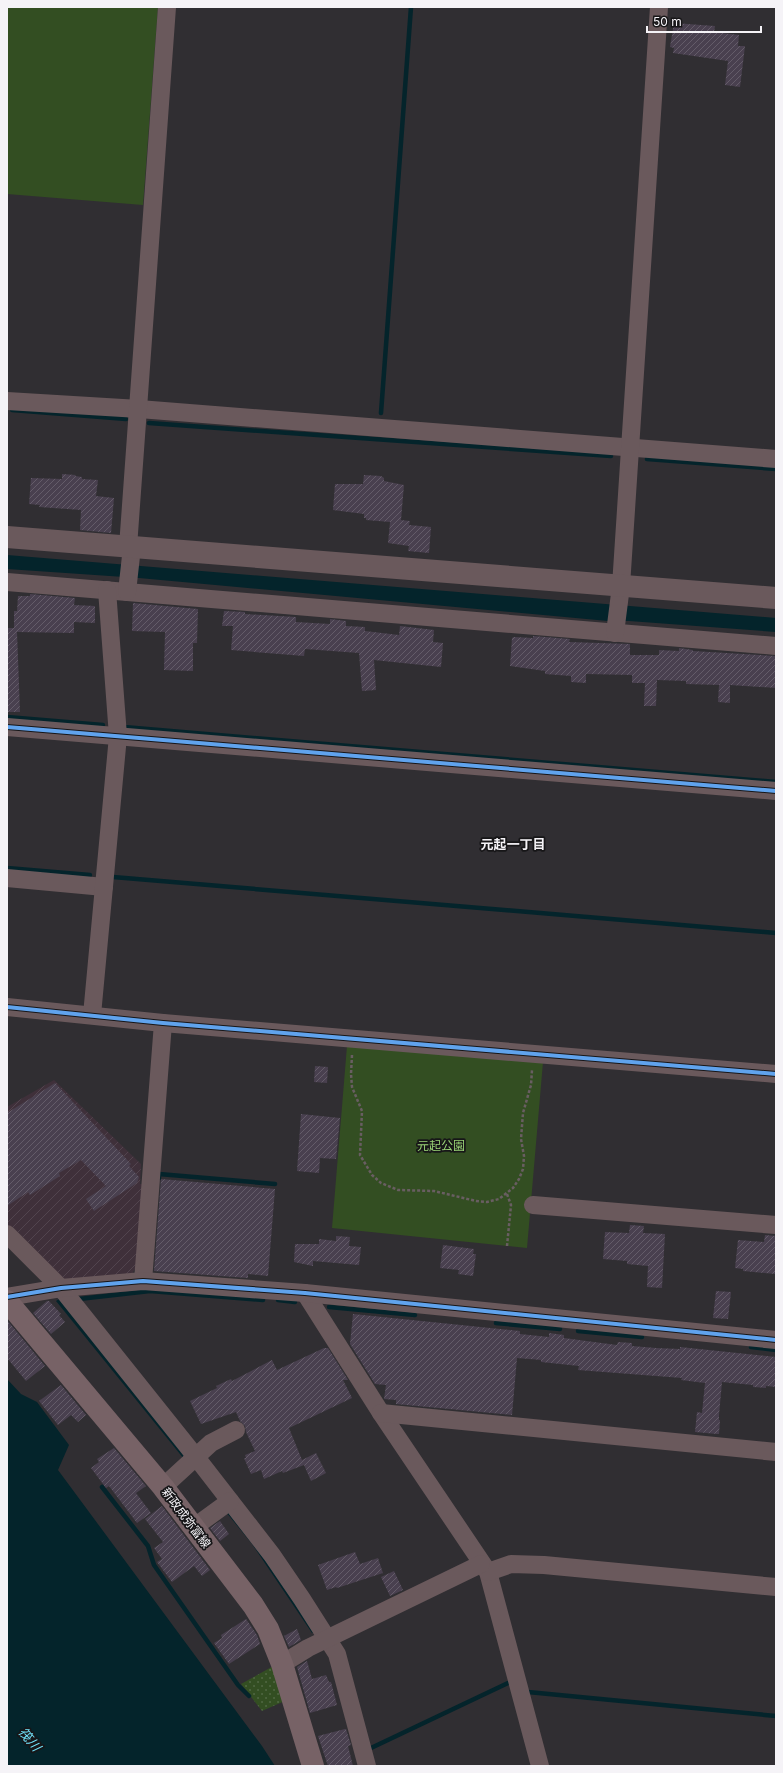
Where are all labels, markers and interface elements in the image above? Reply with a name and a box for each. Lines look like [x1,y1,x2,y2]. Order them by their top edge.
scale bar [647,8,761,34]
text: 50 m [653,14,682,29]
district label: 元起一丁目 [480,836,546,852]
park label: 元起公園 [417,1138,465,1153]
street label: 新政成弥富線 [159,1484,214,1551]
water label: 筏川 [16,1724,46,1756]

